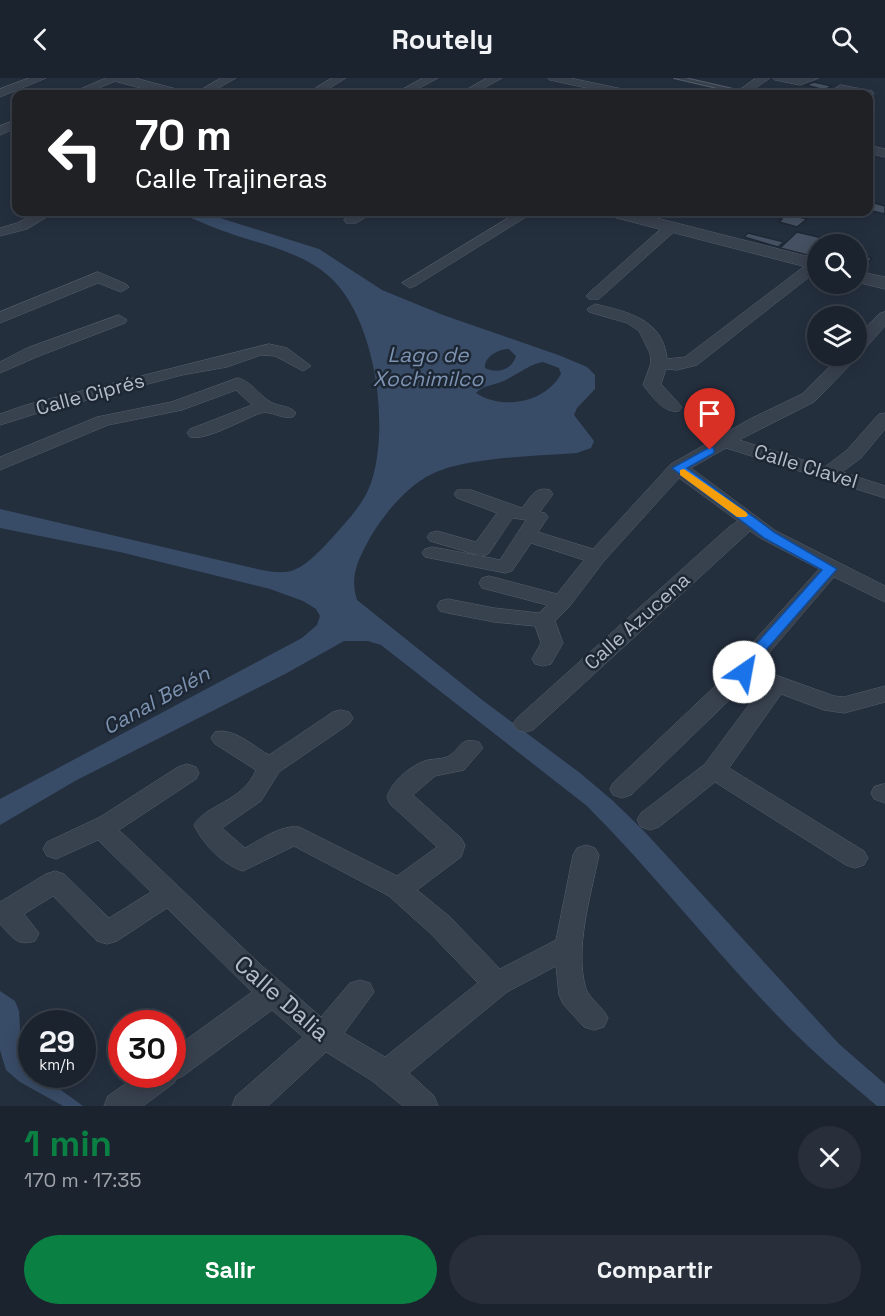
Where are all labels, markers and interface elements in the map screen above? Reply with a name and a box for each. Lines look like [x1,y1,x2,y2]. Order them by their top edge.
text: Routely [392,22,493,57]
icon: back [24,23,57,56]
icon: search [828,23,861,56]
text: 70 m [135,109,232,162]
icon: left [36,114,114,192]
text: Calle Trajineras [135,161,328,196]
map controls [807,234,867,366]
button: search [807,234,867,294]
button: layers [807,306,867,366]
water label: Lago de Xochimilco [373,341,484,392]
street label: Calle Ciprés [33,367,147,421]
pin [684,388,735,450]
icon: arrive [693,397,726,430]
street label: Calle Clavel [751,438,861,494]
street label: Calle Azucena [579,567,695,675]
position arrow [712,640,776,704]
water label: Canal Belén [98,659,215,740]
street label: Calle Dalia [228,948,336,1048]
speed limit sign: 30 [108,1010,186,1088]
text: 29 [39,1022,75,1061]
text: km/h [39,1055,75,1074]
text: 1 min [24,1121,112,1167]
button: close [798,1126,861,1189]
text: 170 m · 17:35 [24,1167,141,1193]
button: Salir [24,1235,437,1304]
button: Compartir [449,1235,861,1304]

